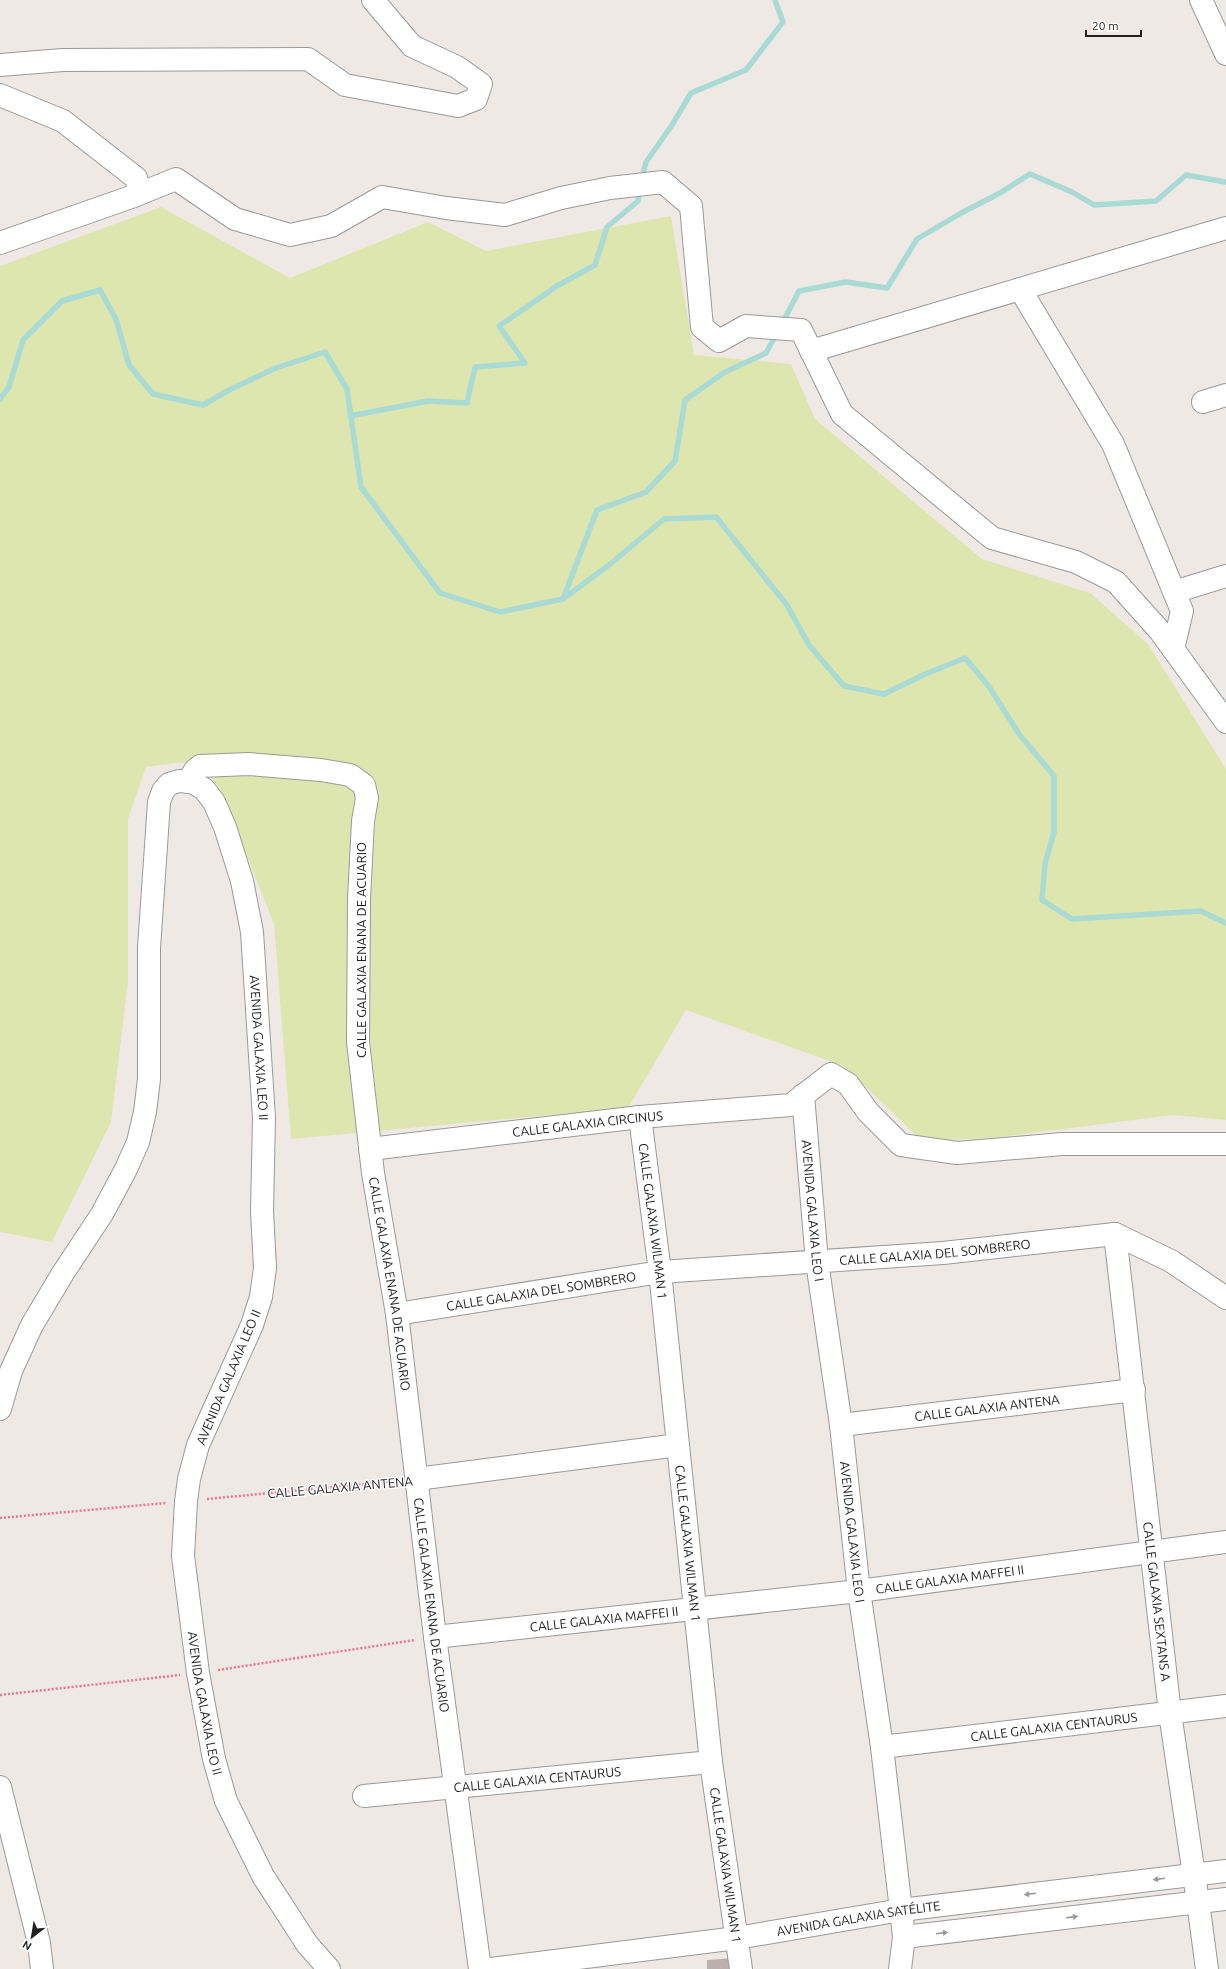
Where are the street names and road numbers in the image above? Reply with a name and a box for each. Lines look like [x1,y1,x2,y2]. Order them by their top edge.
street label: CALLE GALAXIA ENANA DE ACUARIO [354,842,368,1058]
street label: AVENIDA GALAXIA LEO II [248,975,271,1121]
street label: CALLE GALAXIA CIRCINUS [511,1108,664,1139]
street label: AVENIDA GALAXIA LEO I [800,1139,827,1282]
street label: CALLE GALAXIA WILMAN 1 [636,1142,670,1300]
street label: CALLE GALAXIA ENANA DE ACUARIO [367,1176,413,1392]
street label: CALLE GALAXIA DEL SOMBRERO [839,1236,1031,1267]
street label: CALLE GALAXIA DEL SOMBRERO [445,1269,637,1313]
street label: AVENIDA GALAXIA LEO II [193,1307,263,1447]
street label: CALLE GALAXIA ANTENA [914,1392,1061,1423]
street label: AVENIDA GALAXIA LEO I [838,1461,868,1604]
street label: CALLE GALAXIA WILMAN 1 [673,1464,703,1622]
street label: CALLE GALAXIA ANTENA [267,1474,414,1500]
street label: CALLE GALAXIA ENANA DE ACUARIO [412,1497,452,1713]
street label: CALLE GALAXIA SEXTANS A [1141,1521,1173,1683]
street label: CALLE GALAXIA MAFFEI II [875,1562,1025,1596]
street label: CALLE GALAXIA MAFFEI II [529,1604,679,1634]
street label: AVENIDA GALAXIA LEO II [186,1631,225,1777]
street label: CALLE GALAXIA CENTAURUS [969,1710,1138,1743]
street label: CALLE GALAXIA CENTAURUS [453,1764,622,1794]
street label: CALLE GALAXIA WILMAN 1 [708,1786,744,1944]
street label: AVENIDA GALAXIA SATÉLITE [775,1898,941,1938]

